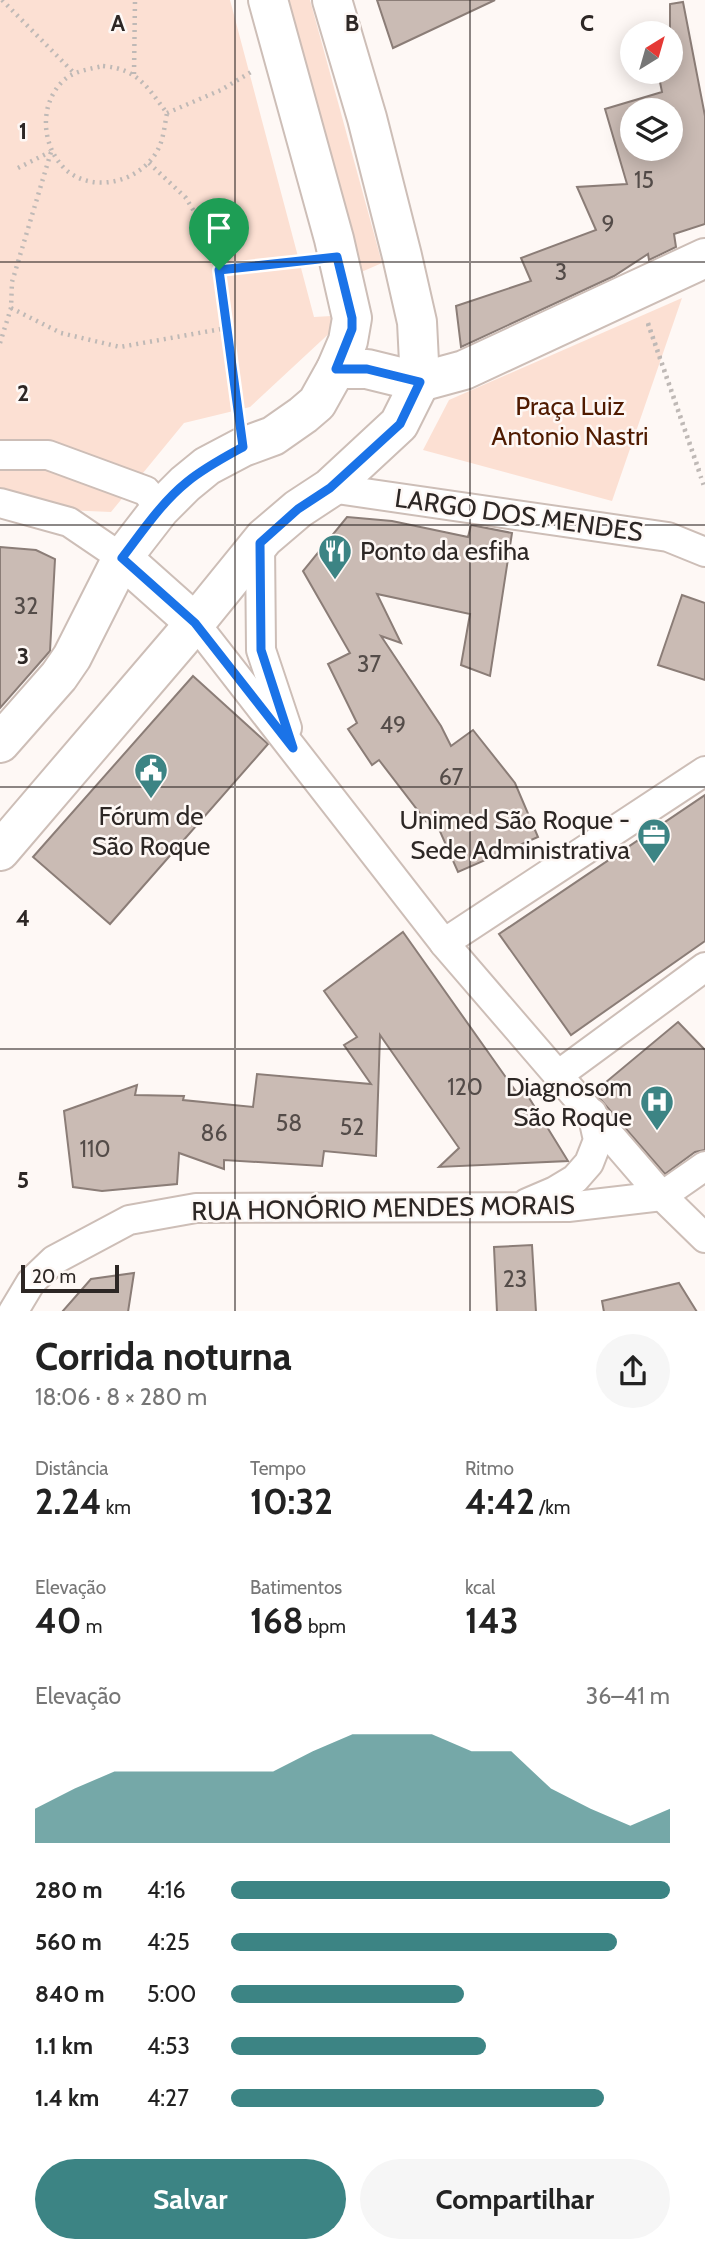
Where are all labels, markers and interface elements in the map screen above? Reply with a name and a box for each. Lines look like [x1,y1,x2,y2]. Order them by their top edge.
text: A [111,9,126,37]
text: B [345,9,359,37]
text: C [580,9,594,37]
north arrow [620,21,682,84]
map controls [620,21,683,161]
button: layers [620,98,683,161]
text: 1 [19,117,27,145]
house number: 15 [634,166,654,194]
pin [189,198,249,270]
icon: arrive [200,209,238,247]
house number: 9 [601,210,615,238]
house number: 3 [555,258,567,286]
text: 2 [17,379,29,407]
park label: Praça Luiz Antonio Nastri [491,390,649,452]
street label: LARGO DOS MENDES [393,482,645,548]
restaurant icon: Ponto da esfiha [316,532,354,581]
place label: Ponto da esfiha [360,535,530,567]
house number: 32 [14,592,38,620]
text: 3 [17,642,29,670]
house number: 37 [357,650,381,678]
house number: 49 [380,711,406,739]
public building icon: Fórum de São Roque [132,751,170,800]
house number: 67 [439,763,464,791]
place label: Fórum de São Roque [92,800,210,862]
place label: Unimed São Roque - Sede Administrativa [400,804,631,866]
office icon: Unimed São Roque - Sede Administrativa [635,816,673,865]
text: 4 [16,904,30,932]
place label: Diagnosom São Roque [506,1071,632,1133]
house number: 120 [447,1073,483,1101]
hospital icon: Diagnosom São Roque [638,1083,676,1132]
house number: 58 [276,1109,302,1137]
house number: 52 [340,1113,364,1141]
house number: 86 [200,1119,228,1147]
house number: 110 [79,1135,111,1163]
text: 5 [17,1166,29,1194]
street label: RUA HONÓRIO MENDES MORAIS [191,1189,575,1227]
scale bar [21,1262,119,1294]
text: 20 m [32,1265,76,1288]
house number: 23 [503,1265,527,1293]
text: Corrida noturna [35,1333,292,1380]
button: share [596,1334,670,1408]
text: 18:06 · 8 × 280 m [35,1383,207,1411]
text: Distância [35,1457,109,1480]
text: Tempo [250,1457,306,1480]
text: Ritmo [465,1457,514,1480]
text: 2.24 [35,1480,102,1523]
text: 10:32 [250,1480,333,1523]
text: 4:42 [465,1480,535,1523]
text: km [102,1496,131,1519]
text: /km [535,1496,570,1519]
text: Elevação [35,1576,106,1599]
text: Batimentos [250,1576,342,1599]
text: kcal [465,1576,495,1599]
text: 40 [35,1599,81,1642]
text: 168 [250,1599,304,1642]
text: 143 [465,1599,519,1642]
text: m [81,1615,102,1638]
text: bpm [304,1615,346,1638]
text: Elevação [35,1682,121,1710]
text: 36–41 m [586,1682,670,1710]
text: 280 m [35,1876,102,1904]
text: 4:16 [147,1876,186,1904]
text: 560 m [35,1928,102,1956]
text: 4:25 [147,1928,190,1956]
text: 840 m [35,1980,105,2008]
text: 5:00 [147,1980,196,2008]
text: 1.1 km [35,2032,93,2060]
text: 4:53 [147,2032,190,2060]
text: 1.4 km [35,2084,99,2112]
text: 4:27 [147,2084,189,2112]
button: Salvar [35,2159,346,2239]
button: Compartilhar [360,2159,670,2239]

